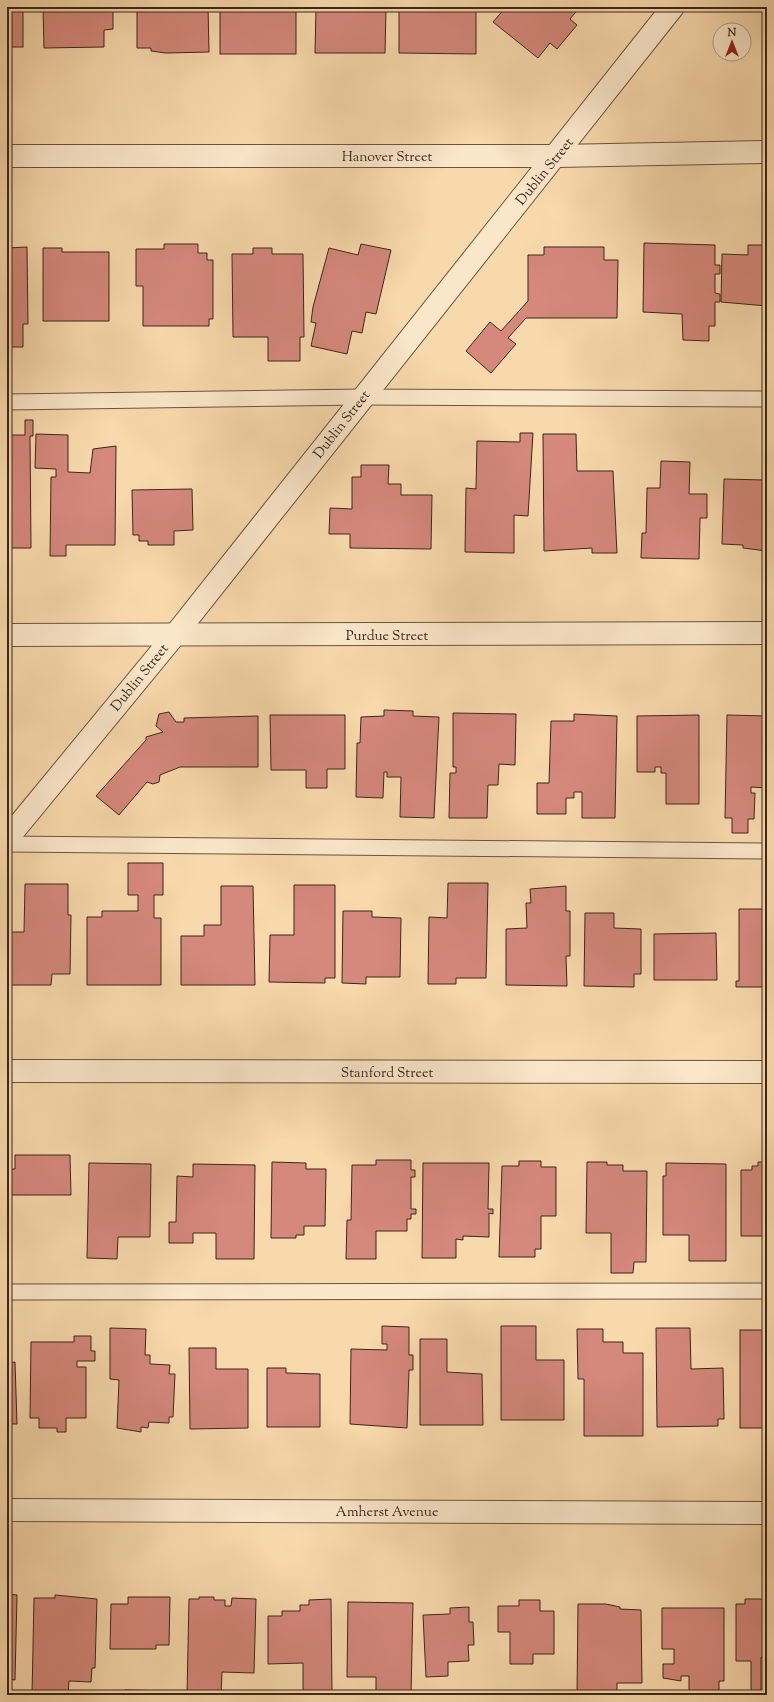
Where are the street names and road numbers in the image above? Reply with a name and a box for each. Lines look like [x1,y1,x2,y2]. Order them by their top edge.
street label: Dublin Street [512,134,579,210]
street label: Hanover Street [342,148,433,168]
street label: Dublin Street [309,387,376,464]
street label: Purdue Street [346,627,428,647]
street label: Dublin Street [107,640,174,716]
street label: Stanford Street [341,1064,433,1084]
street label: Amherst Avenue [336,1503,438,1523]

